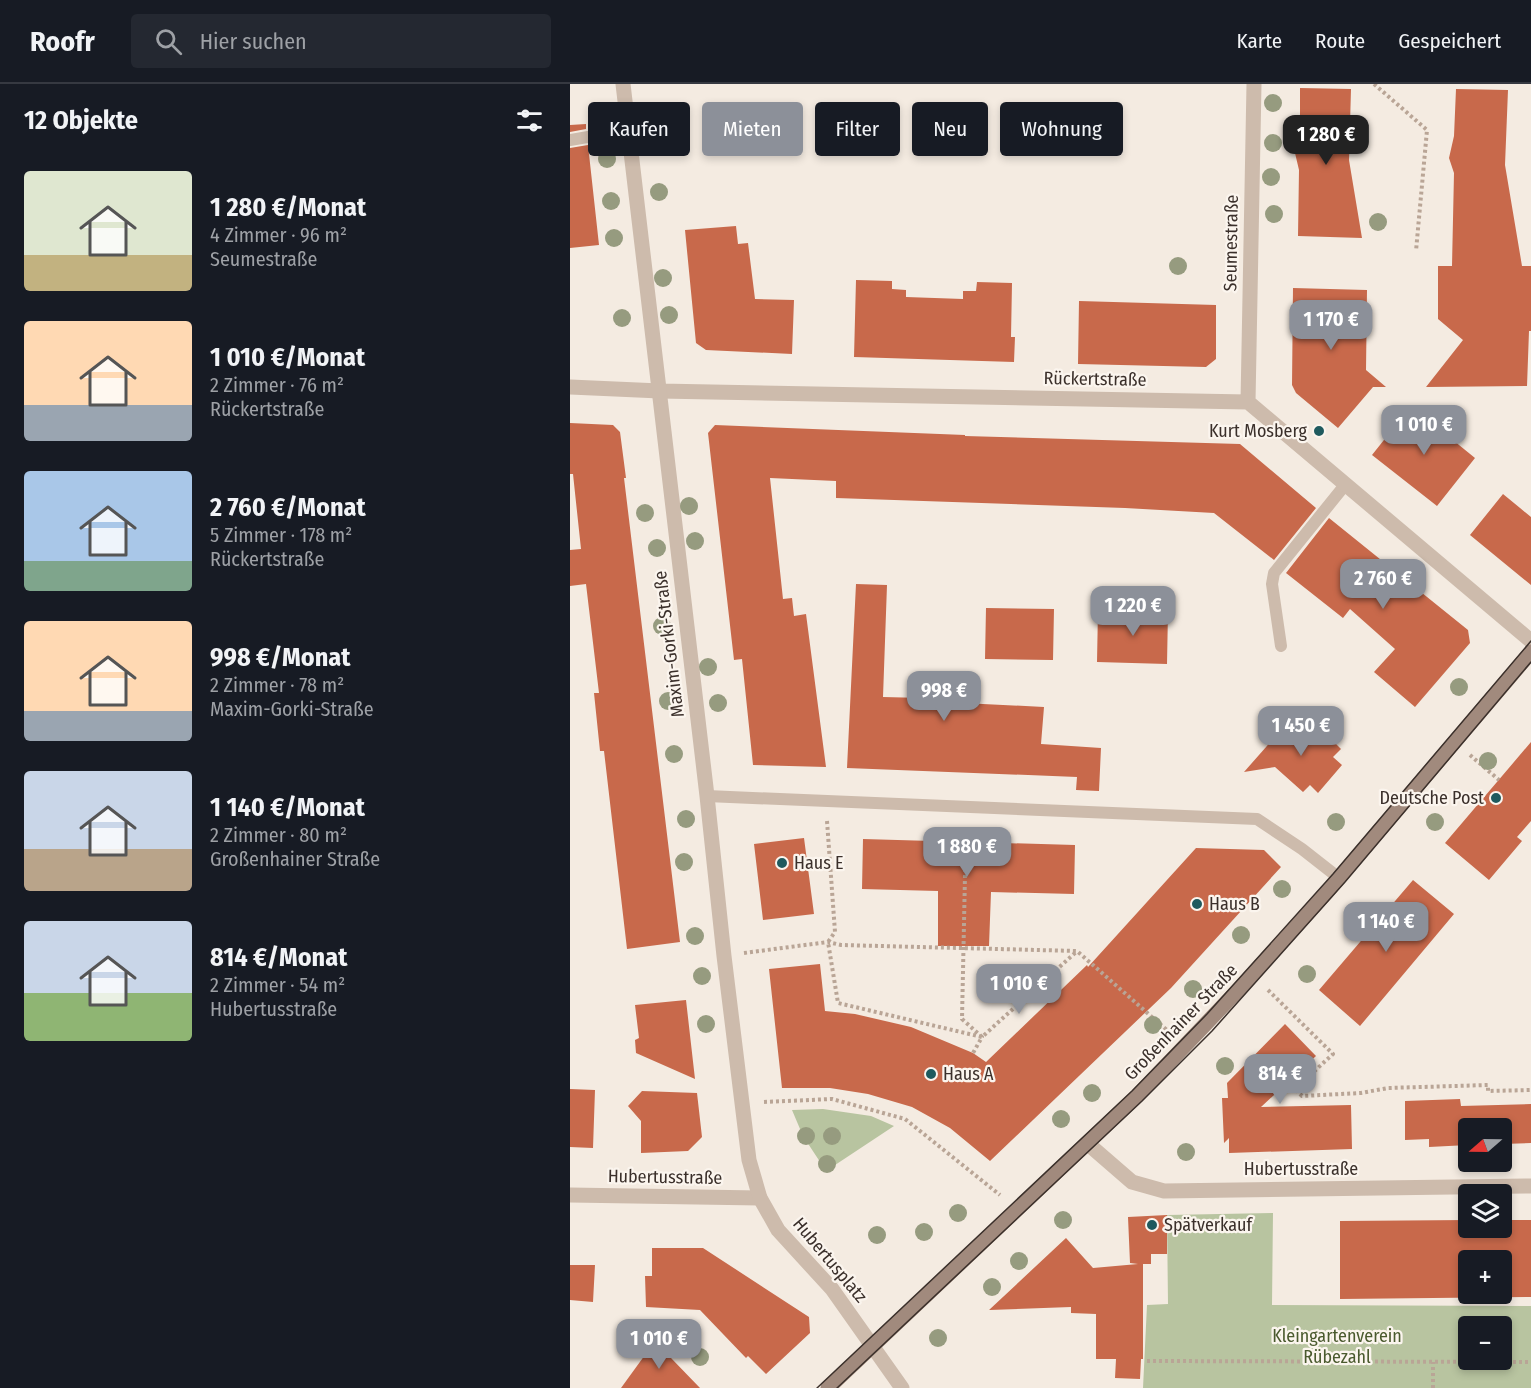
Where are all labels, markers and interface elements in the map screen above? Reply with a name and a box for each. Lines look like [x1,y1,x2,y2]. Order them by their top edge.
search box [131,14,551,68]
text: Roofr [30,25,95,58]
icon: search [152,25,185,58]
text: Hier suchen [200,28,307,55]
text: Karte [1237,28,1282,54]
text: Route [1315,28,1365,54]
text: Gespeichert [1398,28,1501,54]
chip: Kaufen [588,102,690,156]
chip: Mieten [702,102,803,156]
chip: Filter [815,102,900,156]
chip: Neu [912,102,988,156]
chip: Wohnung [1000,102,1123,156]
icon: filters [513,104,546,137]
text: 12 Objekte [24,105,138,136]
pin: 1 280 € [1271,115,1381,166]
text: 1 280 € [1297,122,1355,146]
text: 1 280 €/Monat [210,192,366,223]
street label: Seumestraße [1219,194,1243,291]
icon: home [72,195,144,267]
text: 4 Zimmer · 96 m² [210,223,347,247]
text: Seumestraße [210,247,317,271]
pin: 1 170 € [1276,300,1386,351]
text: 1 170 € [1303,307,1359,331]
text: 1 010 €/Monat [210,342,365,373]
icon: home [72,345,144,417]
street label: Rückertstraße [1043,367,1147,391]
text: 2 Zimmer · 76 m² [210,373,344,397]
text: Rückertstraße [210,397,324,421]
pin: 1 010 € [1369,405,1479,456]
text: 1 010 € [1395,412,1453,436]
place label: Kurt Mosberg [1209,420,1308,442]
marker: Kurt Mosberg [1312,424,1326,438]
text: 2 760 €/Monat [210,492,366,523]
icon: home [72,495,144,567]
text: 5 Zimmer · 178 m² [210,523,352,547]
text: Rückertstraße [210,547,324,571]
pin: 2 760 € [1328,559,1438,610]
text: 2 760 € [1354,566,1412,590]
street label: Maxim-Gorki-Straße [649,569,689,718]
pin: 1 220 € [1078,586,1188,637]
text: 1 220 € [1105,593,1161,617]
text: 998 €/Monat [210,642,350,673]
icon: home [72,645,144,717]
pin: 998 € [902,671,986,722]
text: 2 Zimmer · 78 m² [210,673,344,697]
text: 998 € [921,678,967,702]
text: Maxim-Gorki-Straße [210,697,374,721]
pin: 1 450 € [1246,706,1356,757]
text: 1 450 € [1272,713,1330,737]
place label: Deutsche Post [1379,787,1484,809]
marker: Deutsche Post [1489,791,1503,805]
text: 1 140 €/Monat [210,792,365,823]
icon: home [72,795,144,867]
text: 2 Zimmer · 80 m² [210,823,347,847]
pin: 1 880 € [912,827,1022,878]
text: 1 880 € [937,834,997,858]
text: Großenhainer Straße [210,847,380,871]
place label: Haus E [794,852,844,874]
marker: Haus E [775,856,789,870]
place label: Haus B [1209,893,1260,915]
marker: Haus B [1190,897,1204,911]
pin: 1 140 € [1331,902,1441,953]
text: 1 140 € [1357,909,1415,933]
text: 814 €/Monat [210,942,347,973]
icon: home [72,945,144,1017]
street label: Großenhainer Straße [1120,959,1242,1085]
pin: 1 010 € [964,964,1074,1015]
text: 1 010 € [990,971,1048,995]
text: 2 Zimmer · 54 m² [210,973,345,997]
text: Hubertusstraße [210,997,337,1021]
pin: 814 € [1238,1054,1322,1105]
text: 814 € [1258,1061,1302,1085]
place label: Haus A [943,1063,994,1085]
marker: Haus A [924,1067,938,1081]
north arrow [1458,1118,1512,1172]
map controls [1458,1118,1512,1370]
street label: Hubertusstraße [1244,1158,1358,1180]
street label: Hubertusstraße [608,1165,723,1189]
button: layers [1458,1184,1512,1238]
street label: Hubertusplatz [788,1213,872,1307]
place label: Spätverkauf [1164,1214,1253,1236]
marker: Spätverkauf [1145,1218,1159,1232]
button: + [1458,1250,1512,1304]
button: − [1458,1316,1512,1370]
pin: 1 010 € [604,1319,714,1370]
park label: Kleingartenverein Rübezahl [1272,1325,1402,1368]
text: 1 010 € [630,1326,688,1350]

